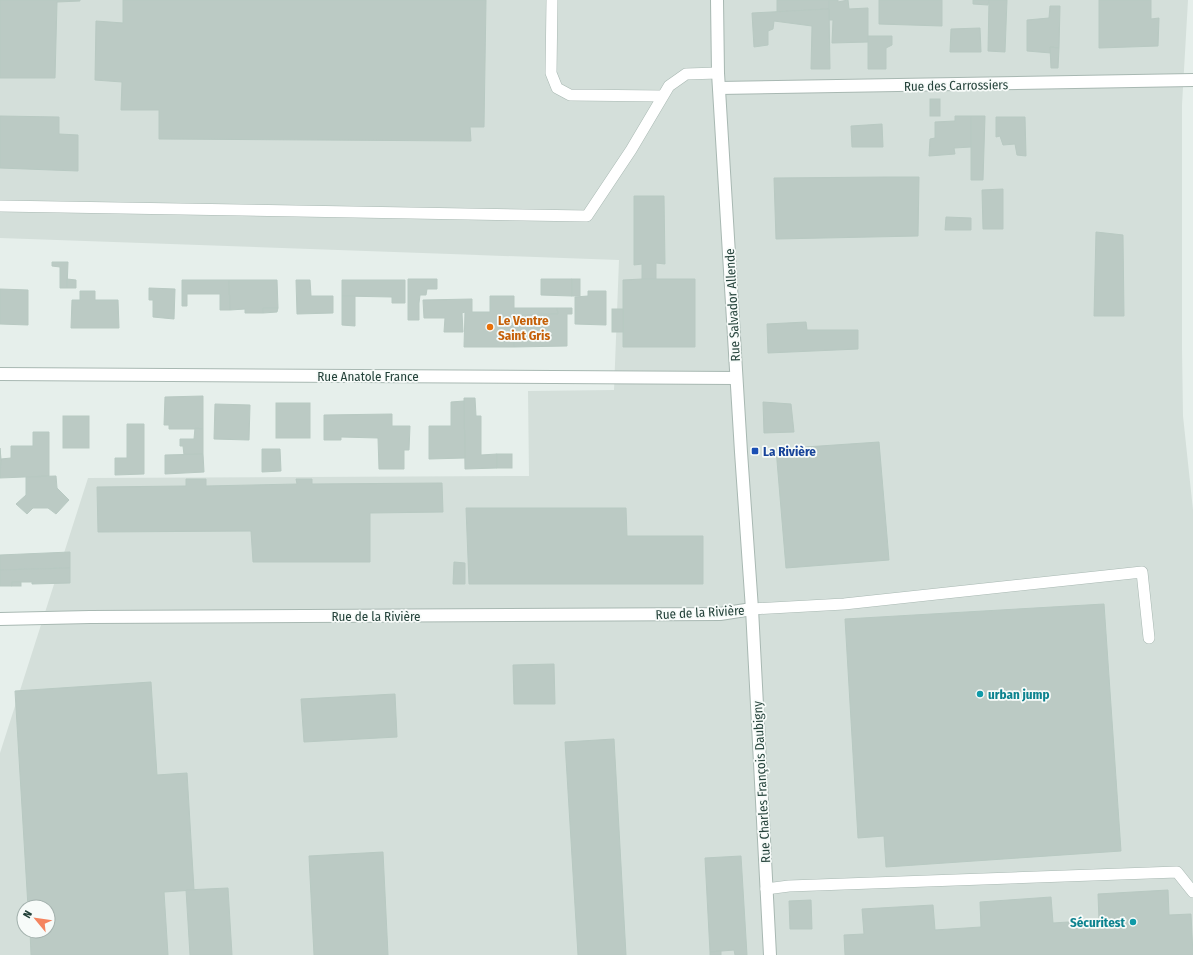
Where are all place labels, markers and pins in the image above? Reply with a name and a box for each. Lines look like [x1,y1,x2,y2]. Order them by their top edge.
place label: Le Ventre Saint Gris [498,313,550,343]
marker: Le Ventre Saint Gris [485,322,495,332]
place label: La Rivière [763,444,816,459]
marker: La Rivière [750,446,760,456]
place label: urban jump [988,687,1050,702]
marker: urban jump [975,689,985,699]
place label: Sécuritest [1070,915,1125,930]
marker: Sécuritest [1128,917,1138,927]

